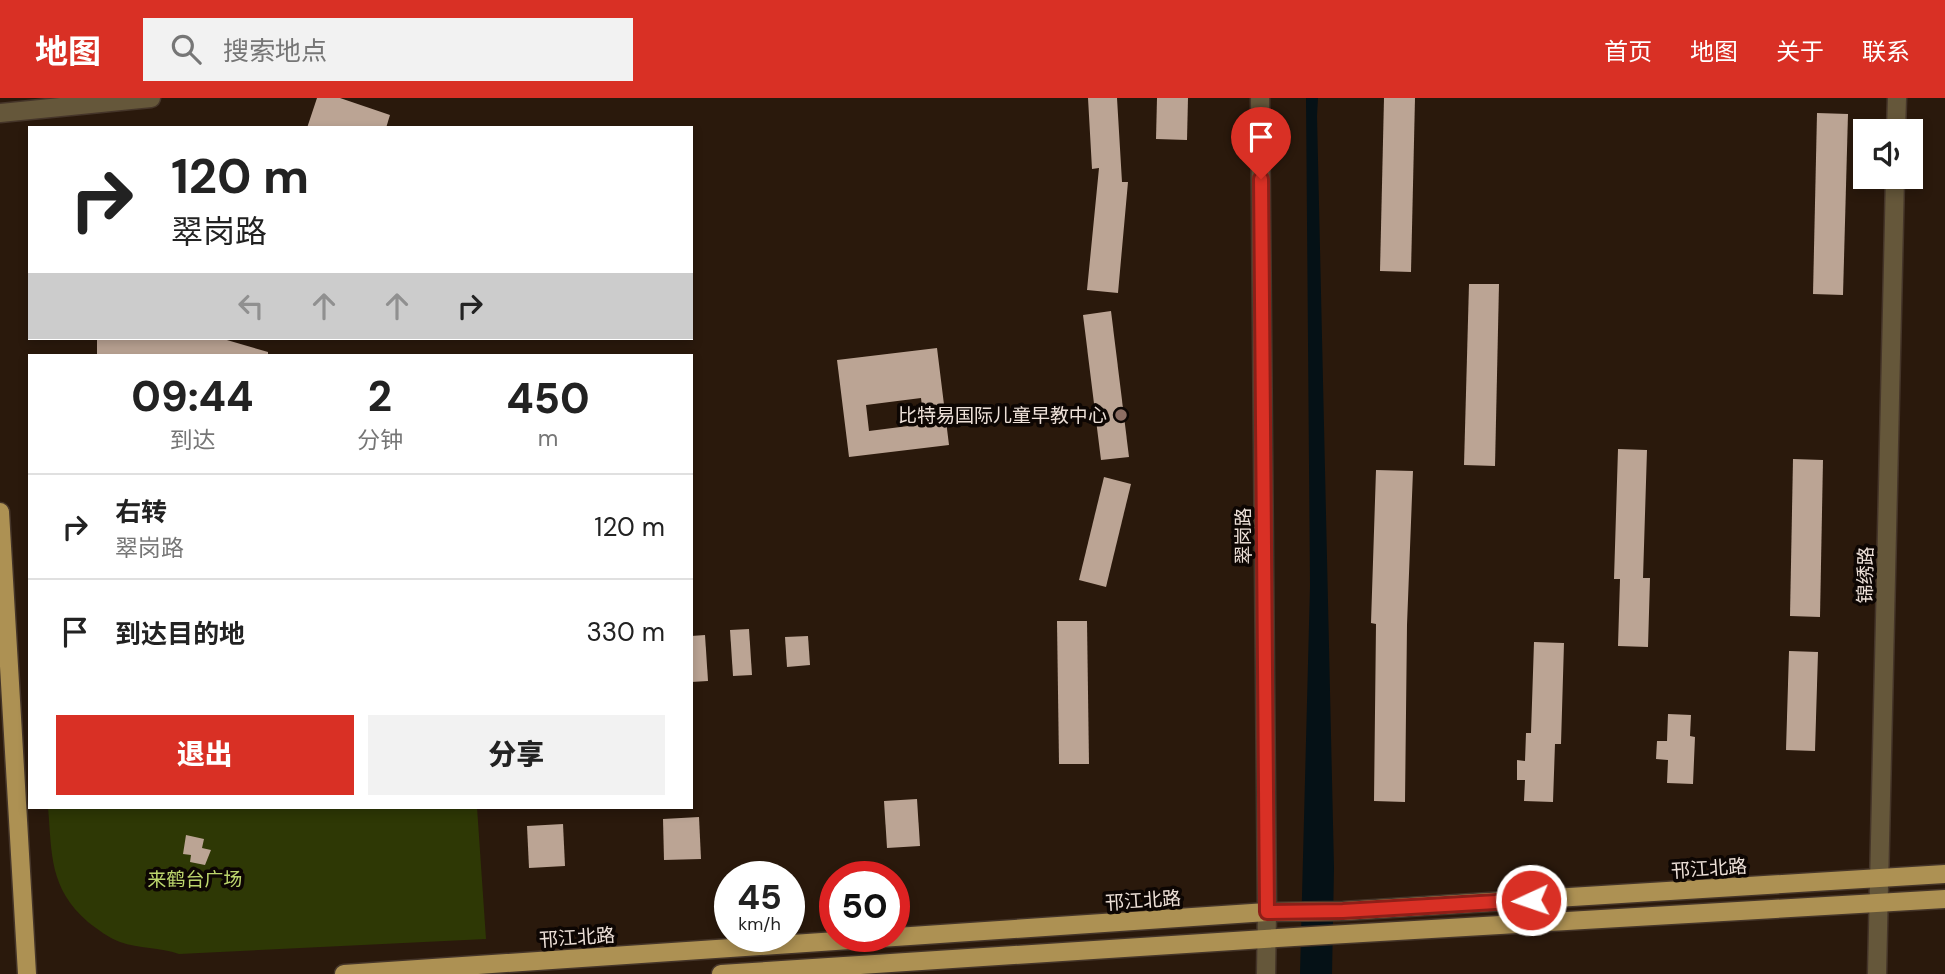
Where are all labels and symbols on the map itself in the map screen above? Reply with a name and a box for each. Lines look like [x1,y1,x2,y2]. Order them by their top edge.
pin [1231,107,1291,179]
place label: 比特易国际儿童早教中心 [898,403,1107,428]
marker: 比特易国际儿童早教中心 [1113,407,1129,423]
street label: 翠岗路 [1231,507,1256,565]
street label: 锦绣路 [1853,546,1878,604]
street label: 邗江北路 [1670,853,1748,884]
speed limit sign: 50 [819,861,910,952]
position arrow [1494,863,1568,937]
park label: 来鹤台广场 [147,867,243,892]
street label: 邗江北路 [1104,885,1182,916]
street label: 邗江北路 [538,922,616,953]

